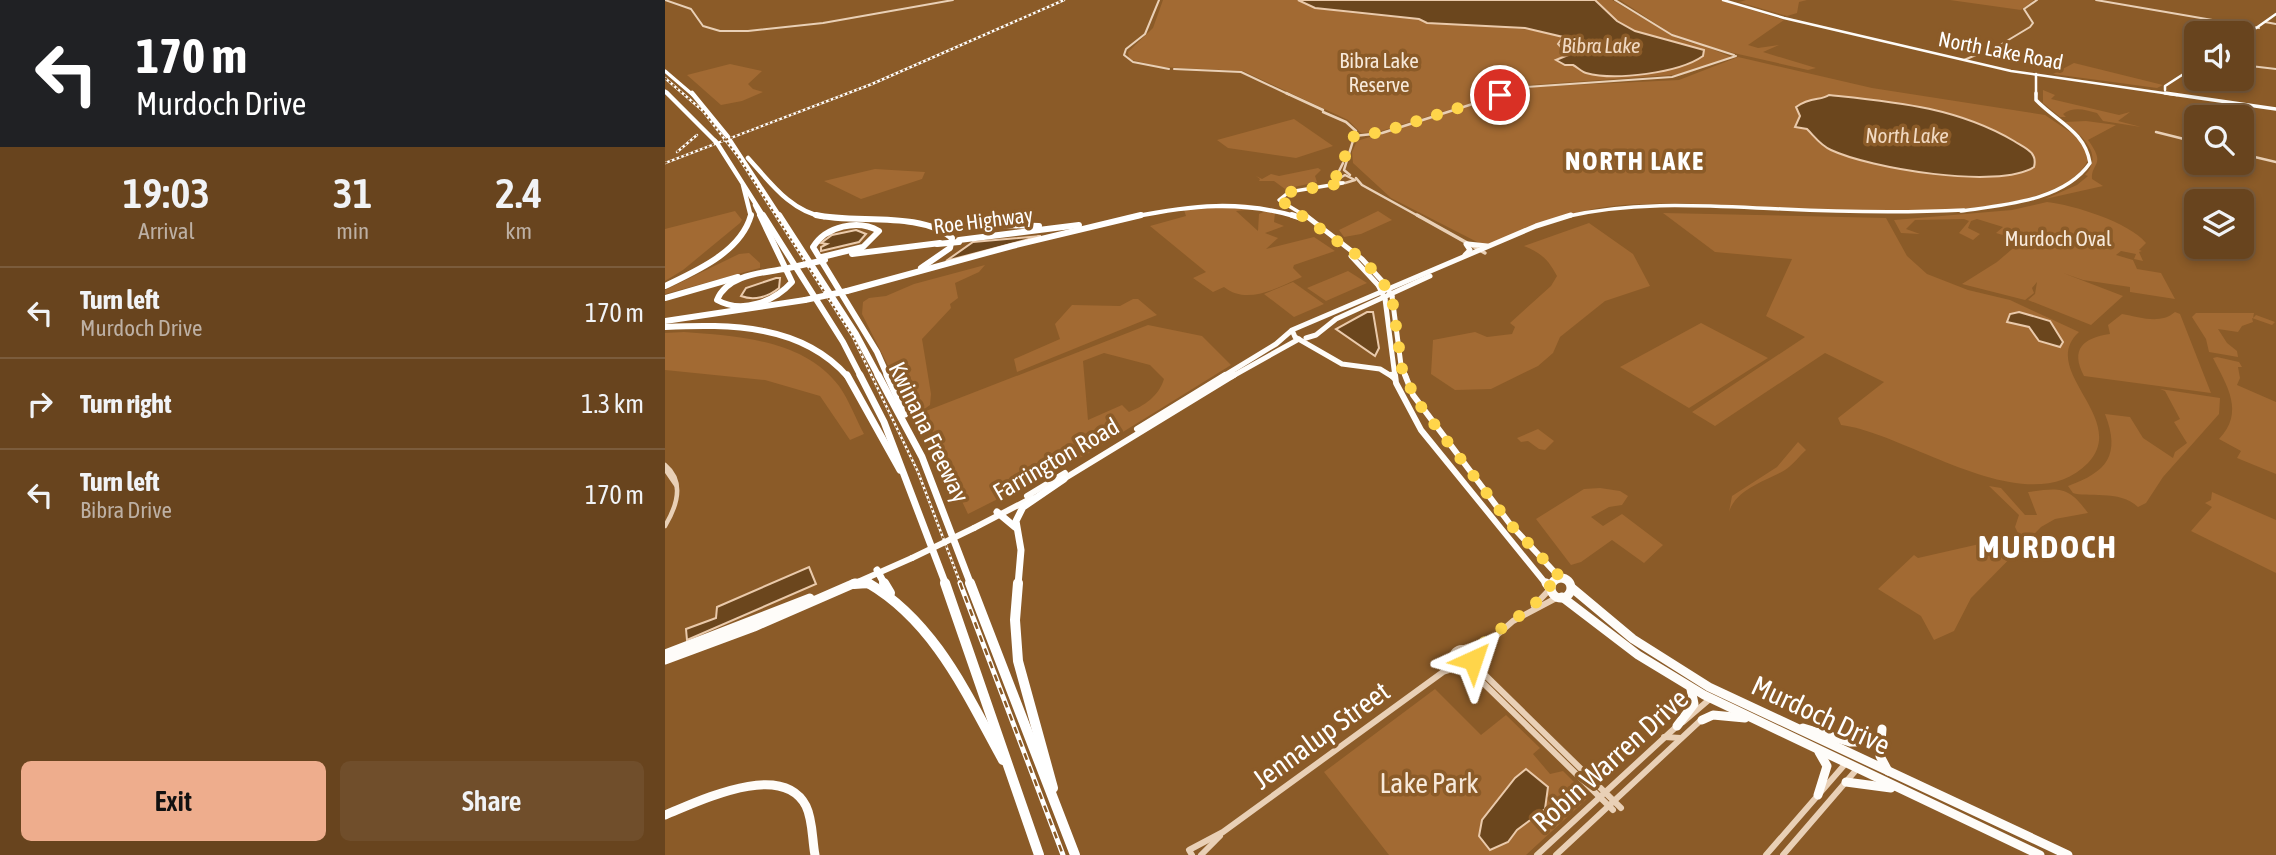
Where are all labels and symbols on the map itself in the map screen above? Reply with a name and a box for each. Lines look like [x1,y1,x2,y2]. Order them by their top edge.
street label: North Lake Road [1937,26,2065,74]
water label: Bibra Lake [1561,33,1641,57]
park label: Bibra Lake Reserve [1339,48,1419,96]
pin [1470,65,1530,125]
water label: North Lake [1865,123,1949,147]
district label: NORTH LAKE [1565,146,1705,176]
street label: Roe Highway [932,202,1034,238]
park label: Murdoch Oval [2004,226,2112,250]
street label: Kwinana Freeway [883,357,975,507]
street label: Farrington Road [988,412,1124,506]
district label: MURDOCH [1978,528,2118,565]
position arrow [1436,623,1510,697]
street label: Murdoch Drive [1747,669,1895,761]
street label: Jennalup Street [1246,675,1396,795]
street label: Robin Warren Drive [1526,682,1694,838]
park label: Lake Park [1380,767,1478,799]

